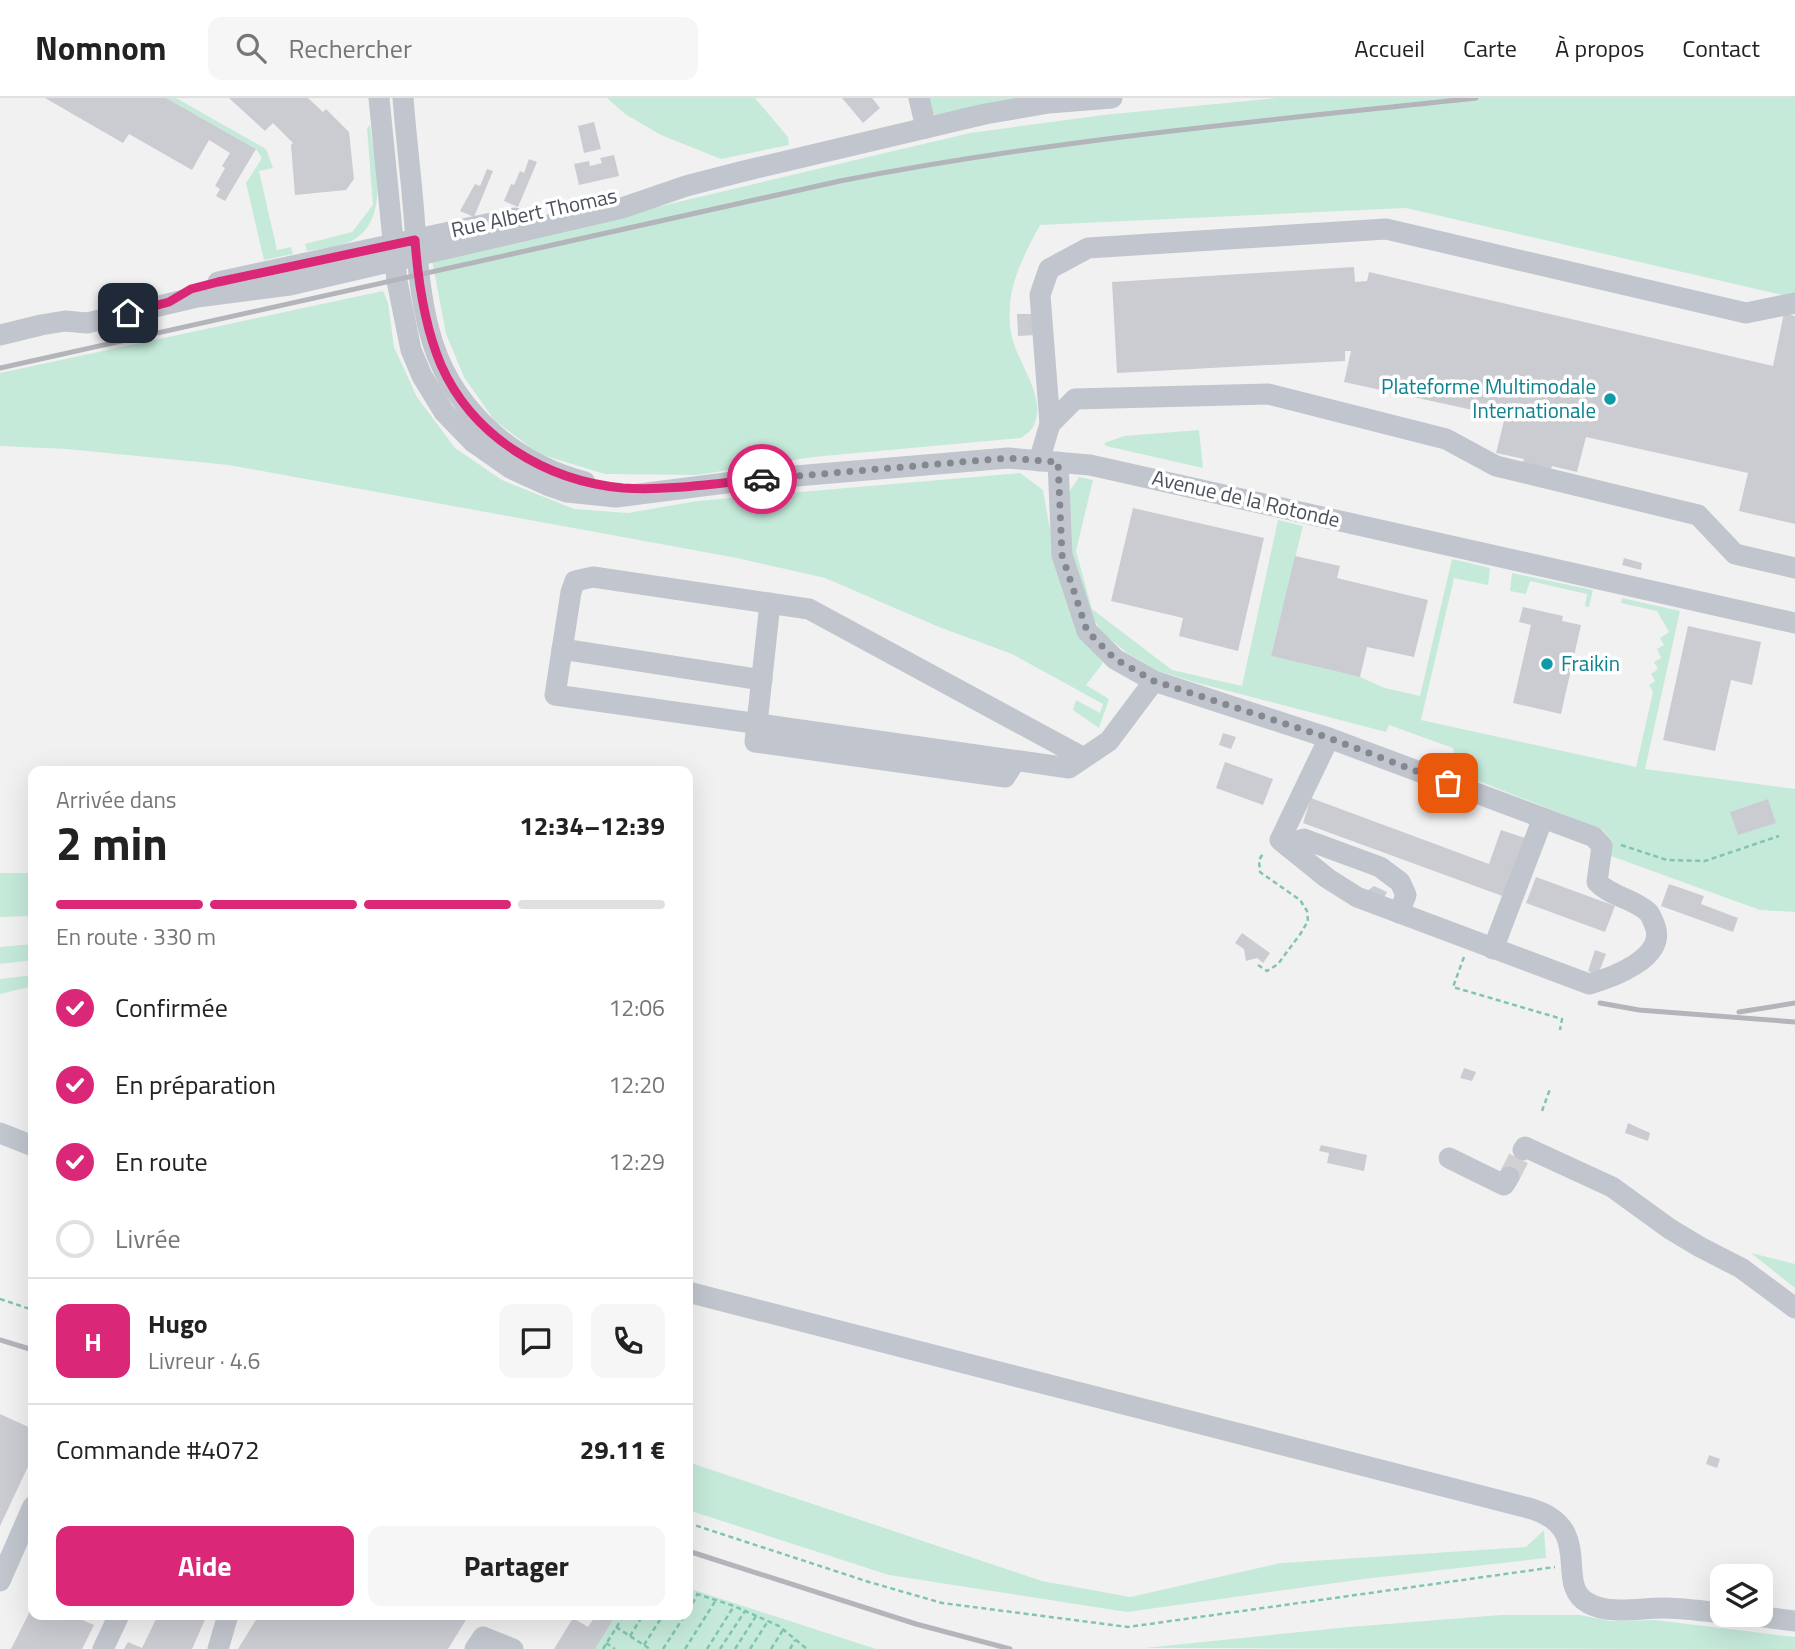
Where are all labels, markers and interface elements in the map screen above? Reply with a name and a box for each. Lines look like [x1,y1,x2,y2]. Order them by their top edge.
search box [208,17,698,80]
text: Nomnom [35,23,166,73]
icon: search [232,29,270,67]
text: Rechercher [288,29,412,68]
text: Accueil [1354,30,1425,66]
text: Carte [1463,30,1517,66]
text: À propos [1555,30,1644,66]
text: Contact [1682,30,1760,66]
street label: Rue Albert Thomas [448,179,620,245]
pin [98,283,158,343]
icon: home [109,294,147,332]
place label: Plateforme Multimodale Internationale [1381,370,1596,426]
marker: Plateforme Multimodale Internationale [1602,391,1618,407]
courier [727,444,797,514]
icon: car [743,460,781,498]
street label: Avenue de la Rotonde [1149,461,1343,535]
place label: Fraikin [1561,647,1620,679]
marker: Fraikin [1539,656,1555,672]
pin [1418,753,1478,813]
icon: bag [1429,764,1467,802]
text: Arrivée dans [56,782,177,817]
text: 12:34–12:39 [519,806,665,845]
text: 2 min [56,808,168,878]
text: En route · 330 m [56,919,216,954]
text: Confirmée [115,988,228,1027]
icon: check [56,989,94,1027]
text: 12:06 [608,990,665,1025]
text: En préparation [115,1065,276,1104]
icon: check [56,1066,94,1104]
text: 12:20 [608,1067,665,1102]
text: En route [115,1142,208,1181]
icon: check [56,1143,94,1181]
text: 12:29 [608,1144,665,1179]
text: Livrée [115,1219,181,1258]
text: Hugo [148,1304,208,1343]
button: chat [499,1304,573,1378]
button: phone [591,1304,665,1378]
text: H [84,1322,102,1361]
text: Livreur · 4.6 [148,1343,260,1378]
text: Commande #4072 [56,1430,259,1469]
text: 29.11 € [580,1430,665,1469]
button: Aide [56,1526,354,1606]
button: Partager [368,1526,665,1606]
map controls [1710,1564,1773,1627]
button: layers [1710,1564,1773,1627]

